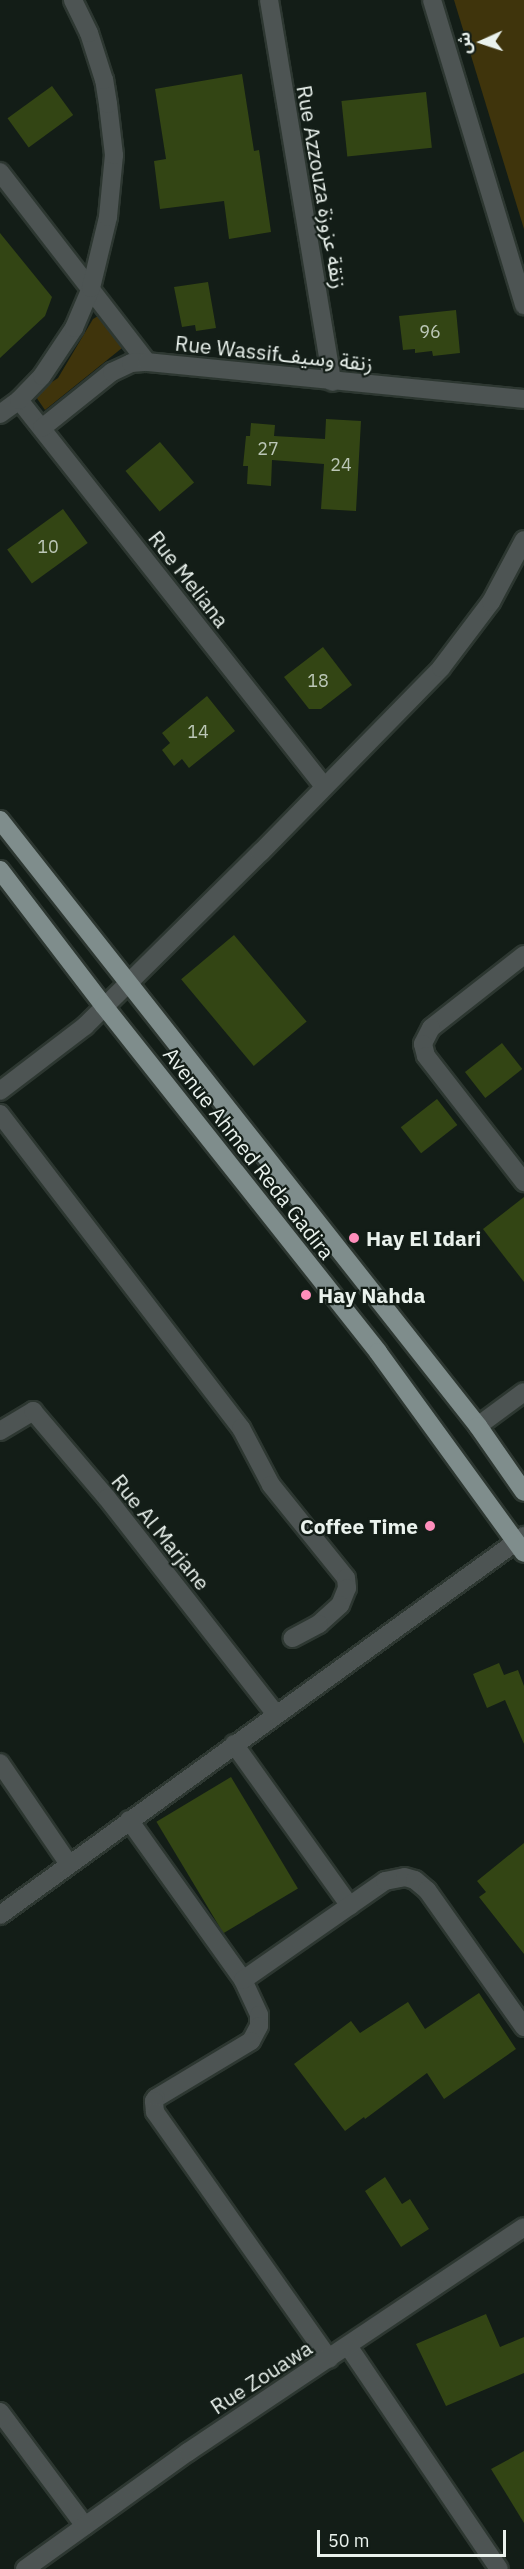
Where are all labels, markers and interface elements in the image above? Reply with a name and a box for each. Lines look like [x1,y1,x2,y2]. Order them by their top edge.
north arrow [452,12,512,72]
text: ش [453,31,475,54]
street label: Rue Azzouza زنقة عزوزة [292,83,352,291]
house number: 96 [419,321,441,343]
street label: Rue Wassifزنقة وسيف [174,330,374,376]
house number: 27 [257,438,279,460]
house number: 24 [330,454,352,476]
street label: Rue Meliana [143,526,235,632]
house number: 10 [37,536,59,558]
house number: 18 [307,670,329,692]
house number: 14 [187,721,209,743]
street label: Avenue Ahmed Reda Gadira [158,1042,340,1264]
place label: Hay El Idari [366,1225,481,1251]
marker: Hay El Idari [347,1231,361,1245]
place label: Hay Nahda [318,1282,426,1308]
marker: Hay Nahda [299,1288,313,1302]
street label: Rue Al Marjane [107,1469,215,1595]
place label: Coffee Time [300,1513,418,1539]
marker: Coffee Time [423,1519,437,1533]
street label: Rue Zouawa [206,2335,316,2419]
scale bar [320,2518,509,2556]
text: 50 m [328,2529,370,2552]

